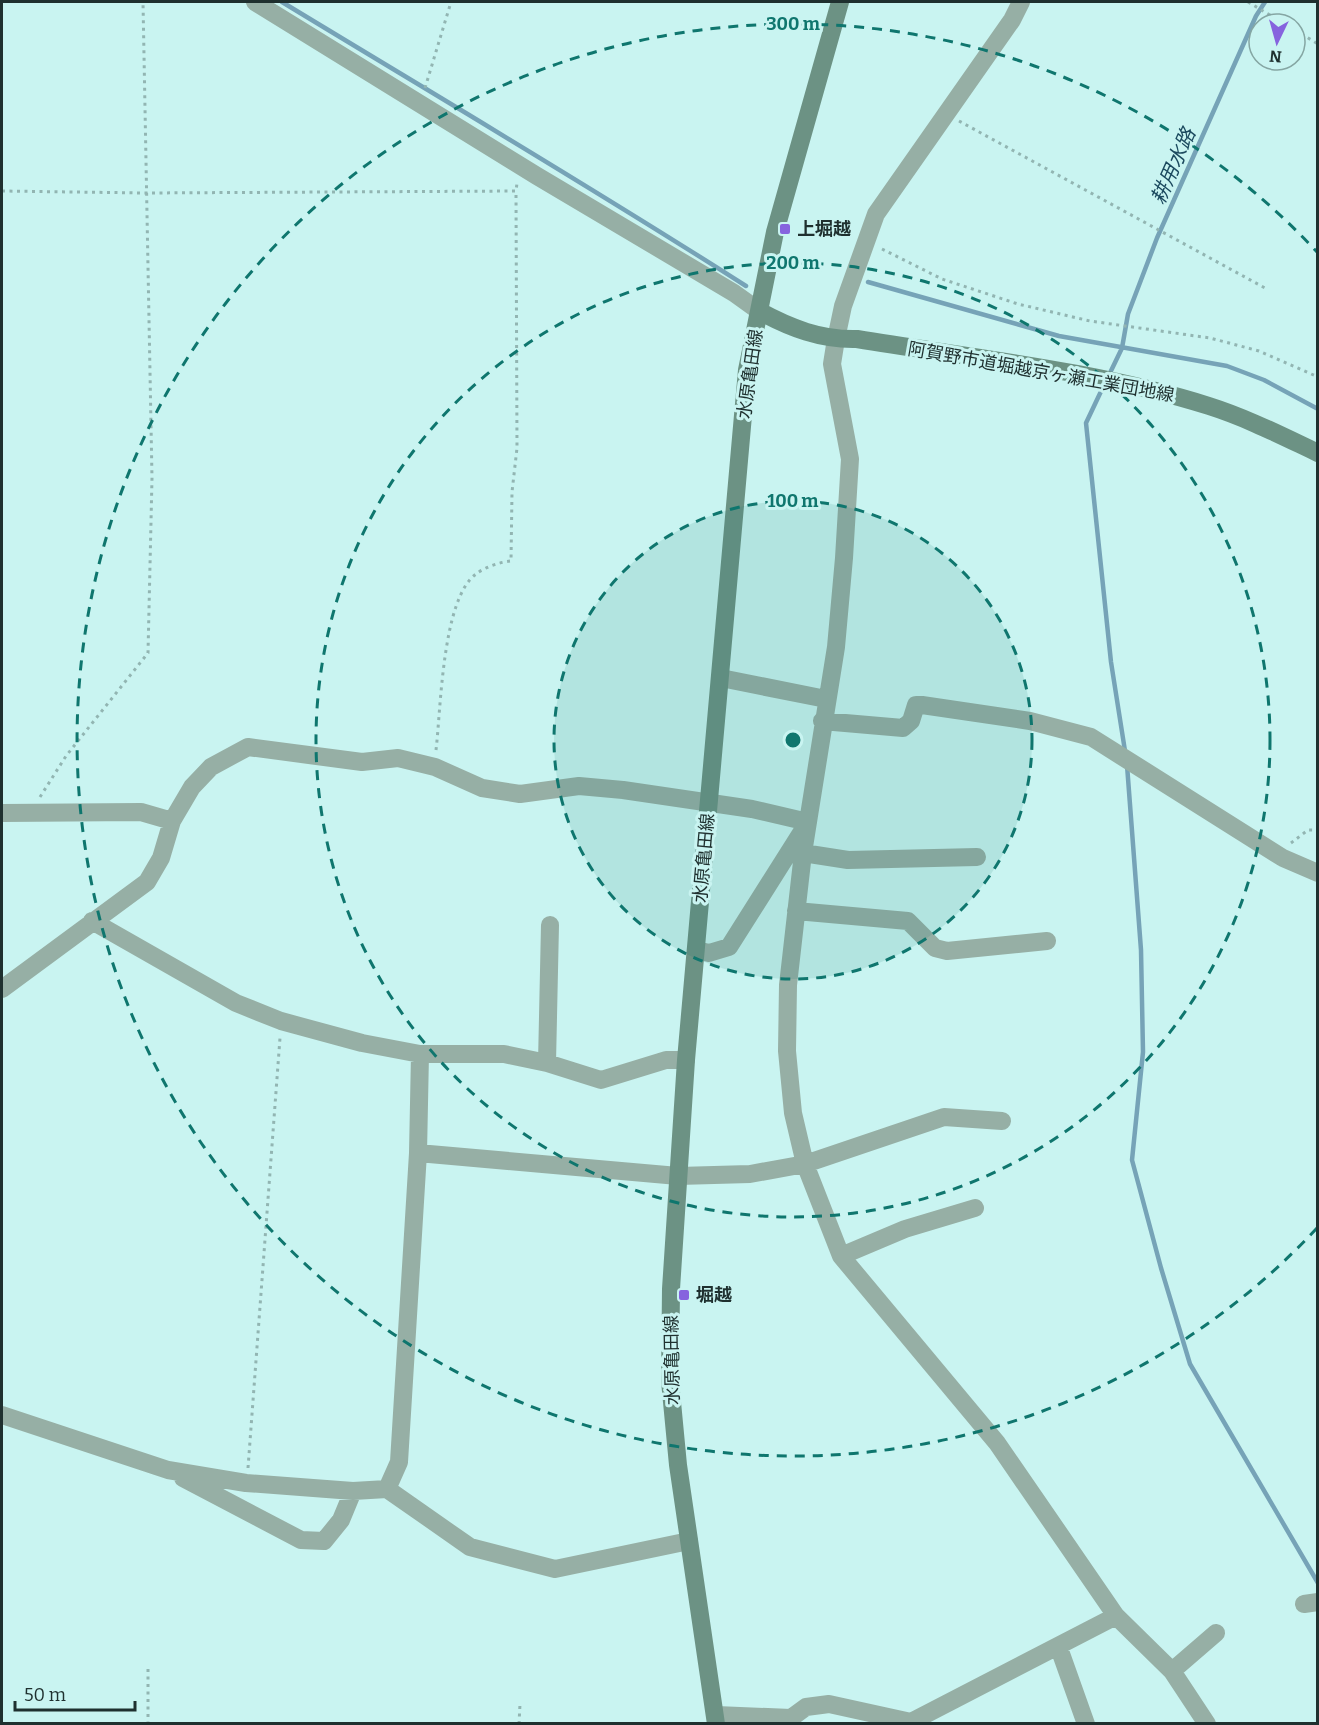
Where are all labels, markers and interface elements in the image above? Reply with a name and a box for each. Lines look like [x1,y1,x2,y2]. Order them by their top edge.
north arrow [1247,12,1307,72]
text: 300 m [766,13,820,35]
text: N [1269,46,1283,66]
water label: 耕用水路 [1146,123,1201,207]
place label: 上堀越 [797,218,851,240]
marker: 上堀越 [778,222,792,236]
text: 200 m [766,252,820,274]
street label: 水原亀田線 [733,328,767,420]
street label: 阿賀野市道堀越京ヶ瀬工業団地線 [906,338,1176,406]
text: 100 m [767,490,819,512]
centre of rings [783,730,803,750]
street label: 水原亀田線 [689,812,719,904]
place label: 堀越 [696,1284,732,1306]
marker: 堀越 [677,1288,691,1302]
street label: 水原亀田線 [660,1315,684,1405]
scale bar [15,1674,135,1712]
text: 50 m [24,1684,66,1706]

